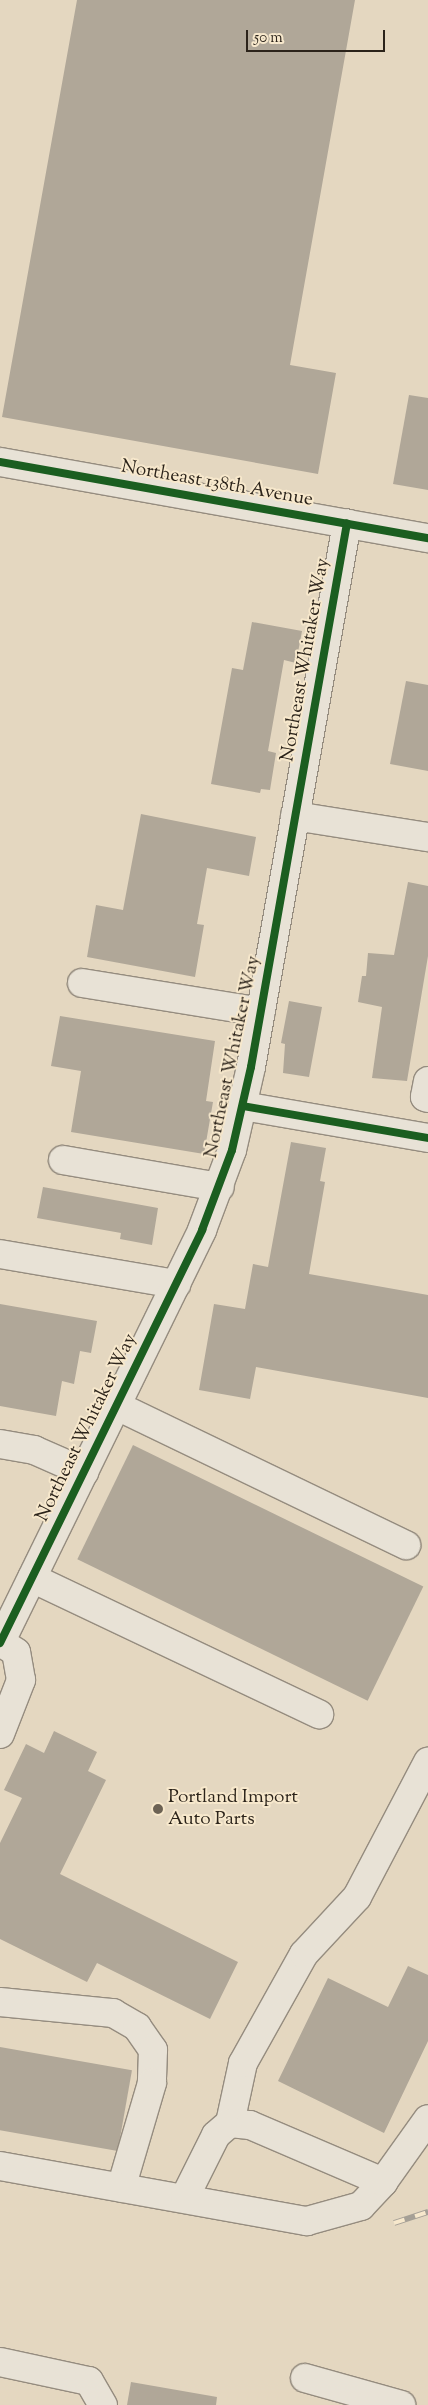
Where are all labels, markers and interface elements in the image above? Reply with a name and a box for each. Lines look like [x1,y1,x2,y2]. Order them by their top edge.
scale bar [248,20,387,52]
text: 50 m [254,28,283,49]
street label: Northeast 138th Avenue [119,456,315,512]
street label: Northeast Whitaker Way [277,556,335,764]
street label: Northeast Whitaker Way [200,954,266,1160]
street label: Northeast Whitaker Way [32,1330,142,1526]
place label: Portland Import Auto Parts [168,1787,298,1831]
marker: Portland Import Auto Parts [152,1803,164,1815]

